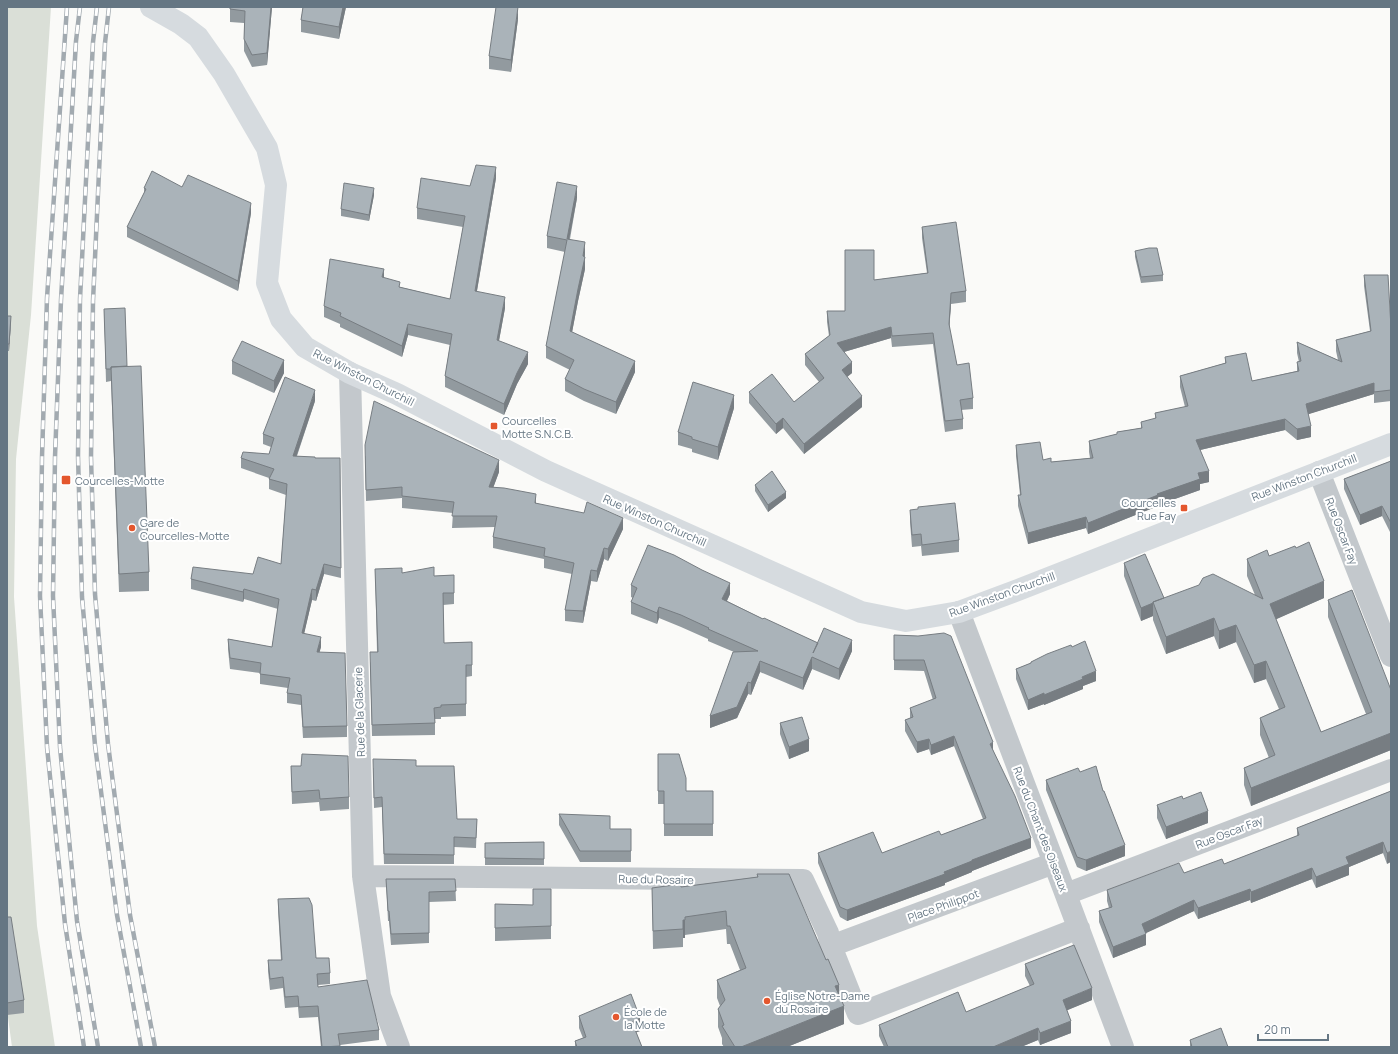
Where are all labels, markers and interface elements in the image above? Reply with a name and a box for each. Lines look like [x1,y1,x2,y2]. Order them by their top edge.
street label: Rue Winston Churchill [311,345,417,409]
place label: Courcelles Motte S.N.C.B. [502,413,573,441]
marker: Courcelles Motte S.N.C.B. [489,421,499,431]
street label: Rue Winston Churchill [1249,450,1359,504]
place label: Courcelles-Motte [75,473,165,488]
marker: Courcelles-Motte [60,474,72,486]
street label: Rue Winston Churchill [601,490,709,550]
place label: Courcelles Rue Fay [1122,495,1176,523]
street label: Rue Oscar Fay [1322,495,1362,567]
marker: Courcelles Rue Fay [1179,503,1189,513]
place label: Gare de Courcelles-Motte [140,515,230,543]
marker: Gare de Courcelles-Motte [127,523,137,533]
street label: Rue Winston Churchill [947,568,1057,620]
street label: Rue de la Glacerie [350,666,368,757]
street label: Rue du Chant des Oiseaux [1010,764,1072,894]
street label: Rue Oscar Fay [1193,812,1265,852]
street label: Rue du Rosaire [618,871,694,887]
street label: Place Philippot [905,885,981,925]
place label: Église Notre-Dame du Rosaire [775,988,870,1016]
marker: Église Notre-Dame du Rosaire [762,996,772,1006]
place label: École de la Motte [624,1004,667,1032]
marker: École de la Motte [611,1012,621,1022]
scale bar [1258,1016,1328,1042]
text: 20 m [1264,1021,1291,1038]

